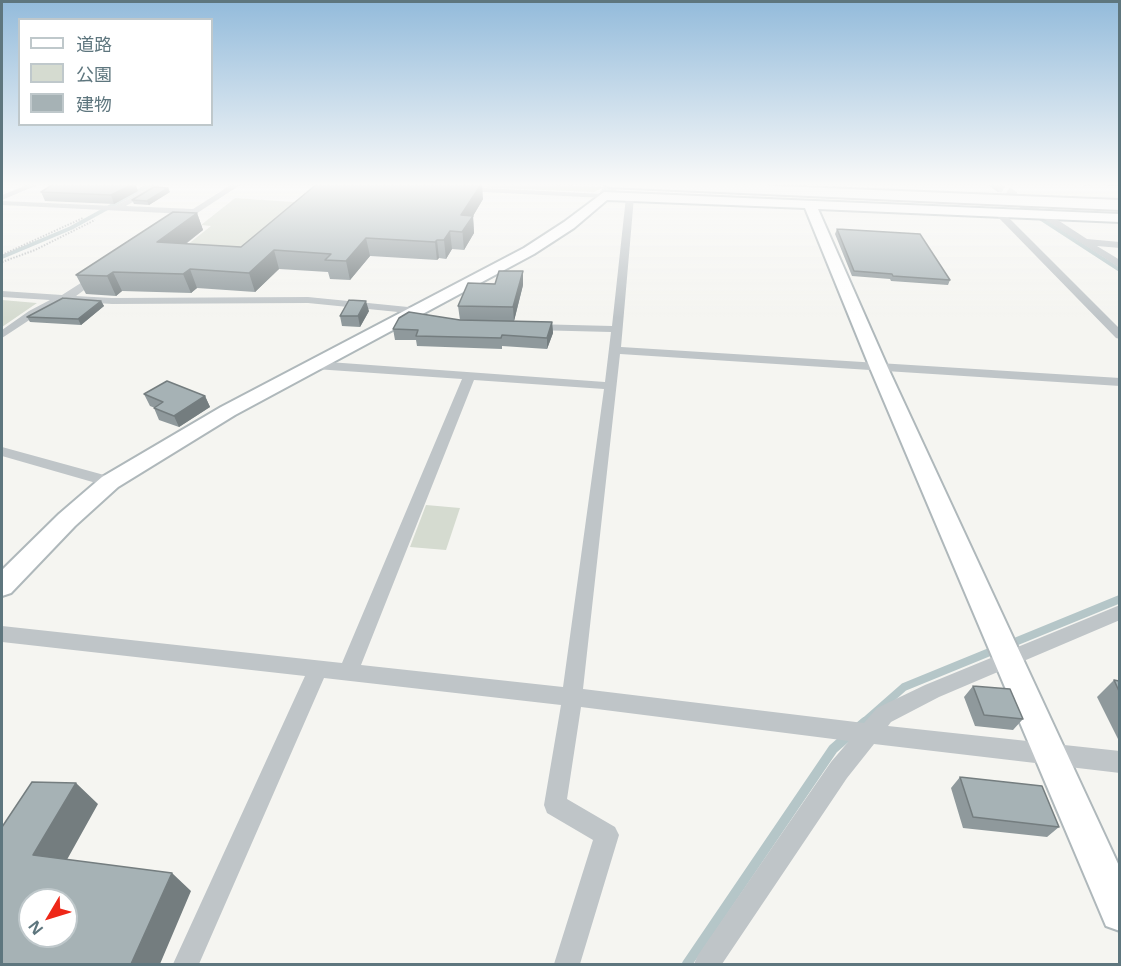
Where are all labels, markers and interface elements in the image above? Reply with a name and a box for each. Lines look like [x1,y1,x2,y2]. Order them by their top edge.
legend [18,18,213,126]
text: 道路 [76,32,112,56]
text: 公園 [76,62,112,86]
text: 建物 [76,92,112,116]
north arrow [18,888,78,948]
text: N [23,916,48,940]

